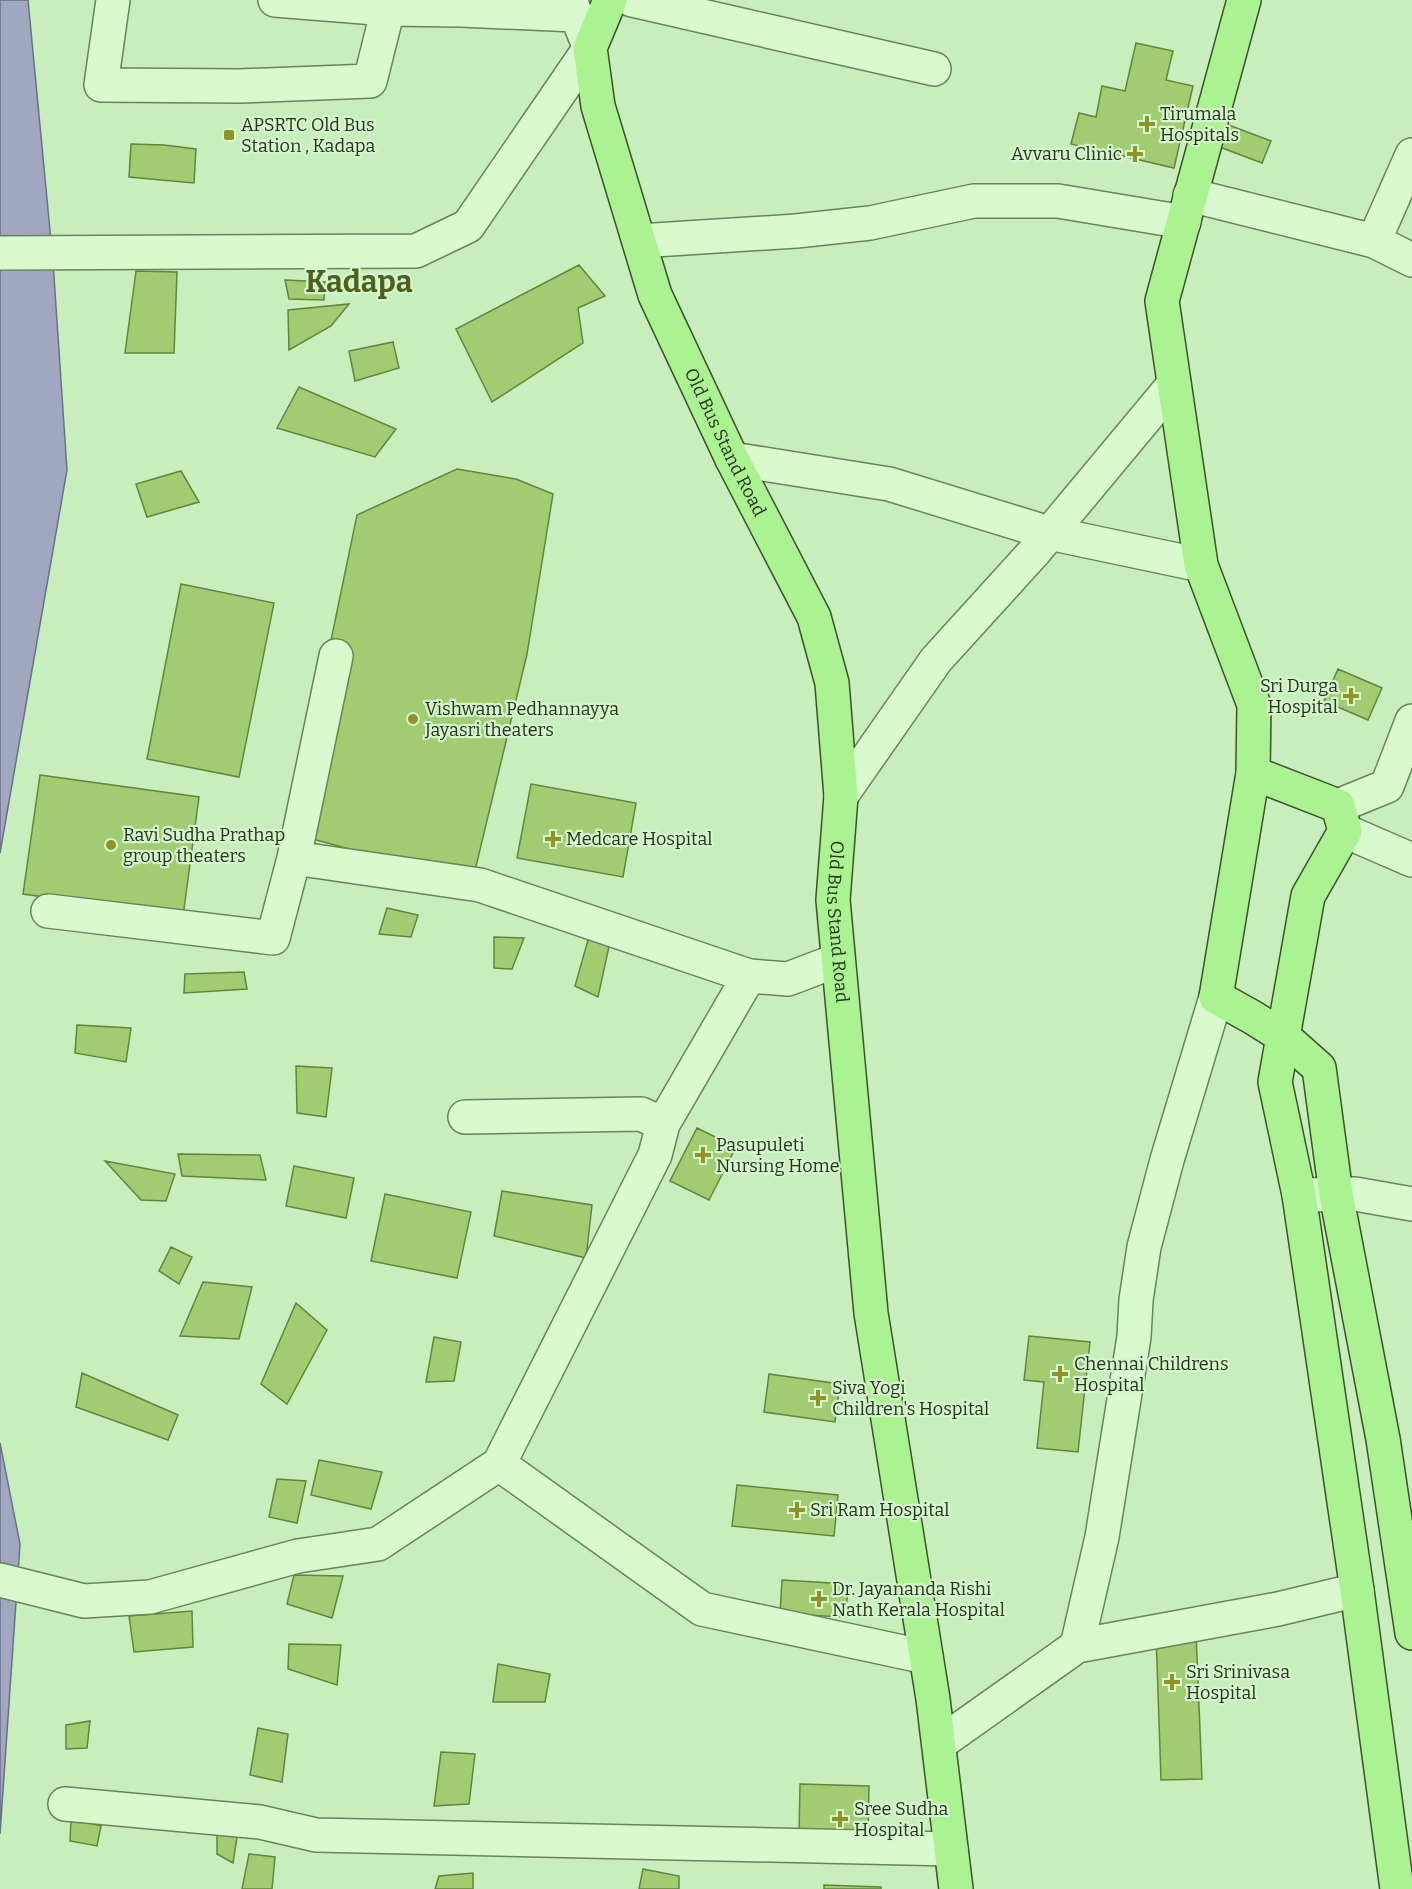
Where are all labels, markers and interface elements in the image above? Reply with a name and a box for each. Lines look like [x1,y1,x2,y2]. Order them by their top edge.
place label: Tirumala Hospitals [1160,103,1239,146]
place label: APSRTC Old Bus Station , Kadapa [241,114,375,157]
marker: Tirumala Hospitals [1138,115,1156,133]
marker: APSRTC Old Bus Station , Kadapa [222,128,236,142]
place label: Avvaru Clinic [1011,143,1122,165]
marker: Avvaru Clinic [1126,145,1144,163]
district label: Kadapa [305,264,413,300]
street label: Old Bus Stand Road [680,364,771,520]
place label: Sri Durga Hospital [1260,675,1338,718]
marker: Sri Durga Hospital [1342,687,1360,705]
place label: Vishwam Pedhannayya Jayasri theaters [424,698,619,741]
marker: Vishwam Pedhannayya Jayasri theaters [406,712,420,726]
place label: Ravi Sudha Prathap group theaters [123,824,285,867]
place label: Medcare Hospital [566,828,712,850]
marker: Medcare Hospital [544,830,562,848]
marker: Ravi Sudha Prathap group theaters [104,838,118,852]
street label: Old Bus Stand Road [822,840,853,1004]
place label: Pasupuleti Nursing Home [716,1134,840,1177]
marker: Pasupuleti Nursing Home [694,1146,712,1164]
place label: Chennai Childrens Hospital [1074,1353,1229,1396]
marker: Chennai Childrens Hospital [1051,1365,1069,1383]
place label: Siva Yogi Children's Hospital [832,1377,989,1420]
marker: Siva Yogi Children's Hospital [809,1389,827,1407]
place label: Sri Ram Hospital [810,1499,950,1521]
marker: Sri Ram Hospital [788,1501,806,1519]
place label: Dr. Jayananda Rishi Nath Kerala Hospital [832,1578,1005,1621]
marker: Dr. Jayananda Rishi Nath Kerala Hospital [810,1590,828,1608]
place label: Sri Srinivasa Hospital [1186,1661,1290,1704]
marker: Sri Srinivasa Hospital [1163,1673,1181,1691]
place label: Sree Sudha Hospital [854,1798,949,1841]
marker: Sree Sudha Hospital [831,1810,849,1828]

